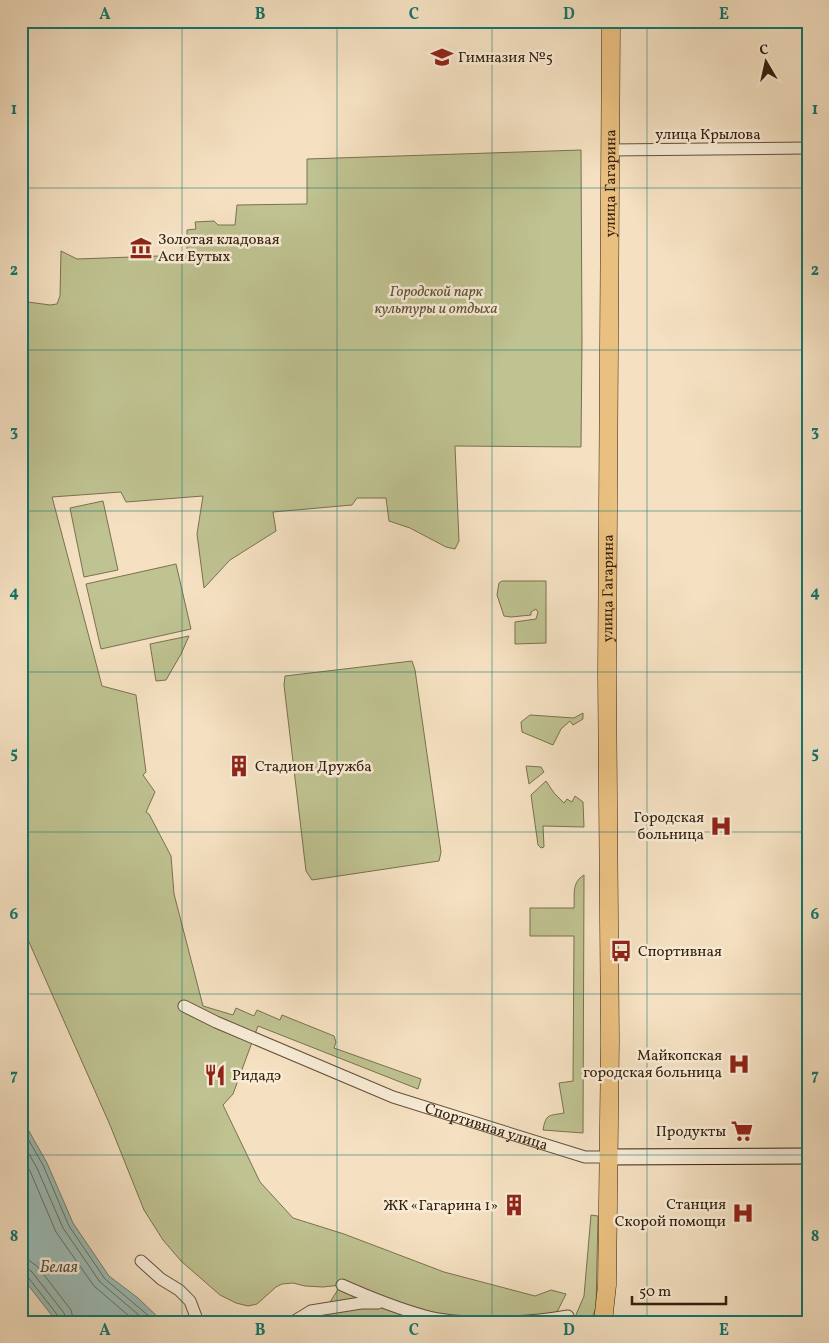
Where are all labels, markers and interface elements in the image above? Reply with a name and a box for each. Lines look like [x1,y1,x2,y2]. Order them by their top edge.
text: A [99,4,111,26]
text: B [255,4,266,26]
text: C [409,4,419,26]
text: D [563,4,575,26]
text: E [719,4,729,26]
north arrow [742,38,792,88]
text: С [758,41,770,61]
school or university icon: Гимназия №5 [429,44,455,70]
place label: Гимназия №5 [458,48,553,69]
text: 1 [11,99,17,121]
text: 1 [812,99,818,121]
street label: улица Крылова [655,125,761,146]
street label: улица Гагарина [601,129,622,237]
place label: Золотая кладовая Аси Еутых [158,230,280,268]
museum icon: Золотая кладовая Аси Еутых [128,235,154,261]
text: 2 [10,260,18,282]
text: 2 [811,260,819,282]
park label: Городской парк культуры и отдыха [374,282,498,320]
text: 3 [10,421,18,443]
text: 3 [811,421,819,443]
street label: улица Гагарина [598,534,620,642]
text: 4 [9,582,19,604]
text: 4 [810,582,820,604]
text: 5 [10,743,18,765]
text: 5 [811,743,819,765]
building icon: Стадион Дружба [226,753,252,779]
place label: Стадион Дружба [255,757,372,778]
place label: Городская больница [634,808,704,846]
hospital icon: Городская больница [708,813,734,839]
text: 6 [10,904,19,926]
text: 6 [811,904,820,926]
bus stop icon: Спортивная [608,938,634,964]
place label: Спортивная [638,942,722,963]
place label: Майкопская городская больница [583,1046,722,1084]
hospital icon: Майкопская городская больница [726,1051,752,1077]
restaurant icon: Ридадэ [202,1062,228,1088]
text: 7 [10,1065,18,1087]
text: 7 [811,1065,819,1087]
place label: Ридадэ [232,1066,281,1087]
street label: Спортивная улица [422,1099,550,1157]
supermarket icon: Продукты [729,1118,755,1144]
place label: Продукты [656,1122,726,1143]
building icon: ЖК «Гагарина 1» [501,1192,527,1218]
place label: Станция Скорой помощи [615,1195,726,1233]
place label: ЖК «Гагарина 1» [383,1196,498,1217]
hospital icon: Станция Скорой помощи [730,1200,756,1226]
text: 8 [10,1226,18,1248]
text: 8 [811,1226,819,1248]
water label: Белая [40,1257,78,1279]
scale bar [632,1273,725,1305]
text: 50 m [639,1282,671,1303]
text: A [99,1320,111,1342]
text: B [255,1320,266,1342]
text: C [409,1320,419,1342]
text: D [563,1320,575,1342]
text: E [719,1320,729,1342]

